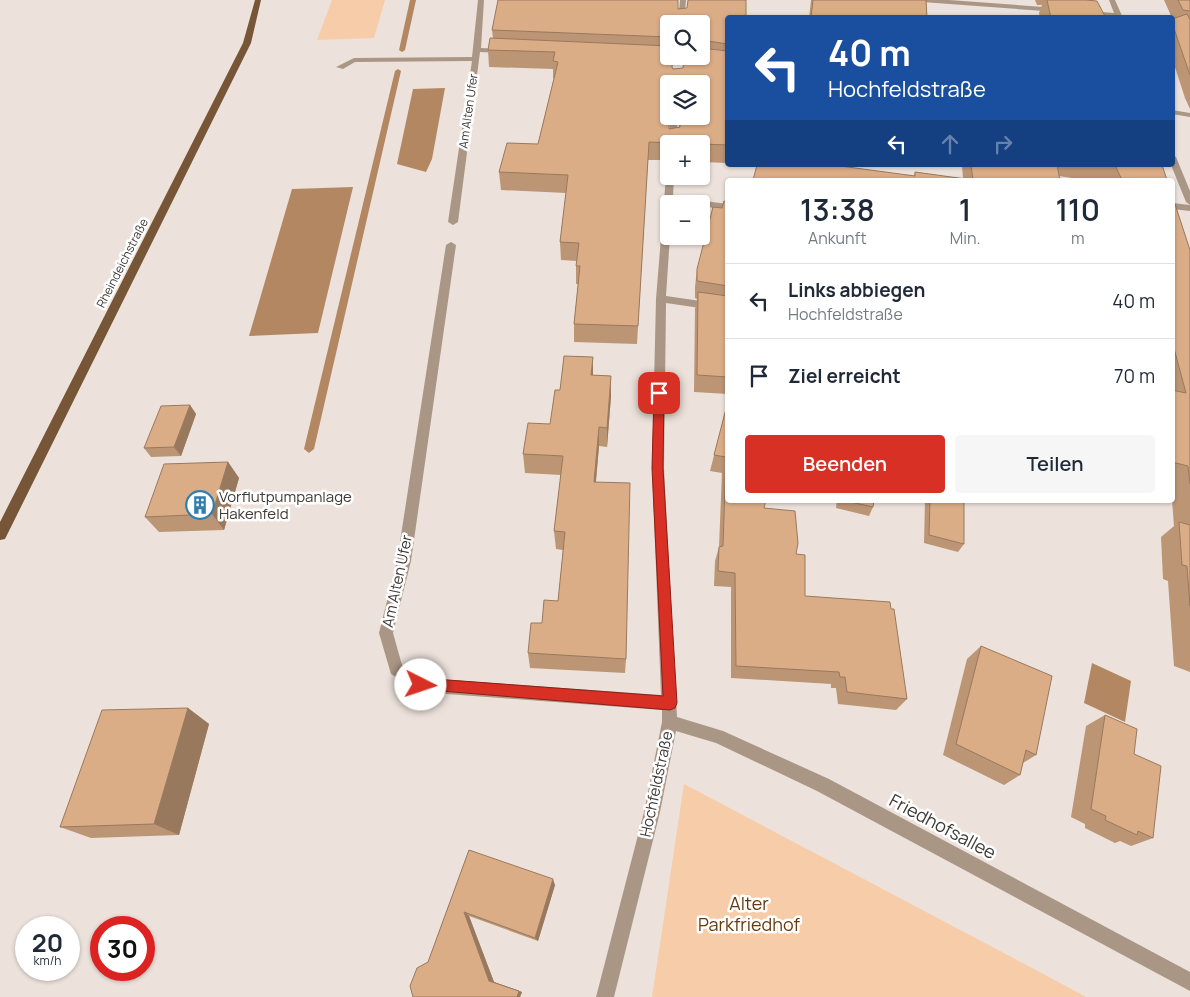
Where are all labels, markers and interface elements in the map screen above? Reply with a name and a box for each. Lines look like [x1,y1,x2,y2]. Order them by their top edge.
map controls [660,15,710,245]
button: search [660,15,710,65]
text: 40 m [828,29,911,77]
icon: left [745,35,810,100]
street label: Am Alten Ufer [454,72,482,149]
text: Hochfeldstraße [828,74,986,104]
button: layers [660,75,710,125]
icon: left [883,130,911,158]
icon: ahead [936,130,964,158]
icon: right [989,130,1017,158]
button: + [660,135,710,185]
text: 13:38 [800,189,875,230]
text: 1 [959,189,971,230]
text: 110 [1055,189,1100,230]
button: − [660,195,710,245]
street label: Rheindeichstraße [92,215,152,311]
text: Ankunft [808,227,867,249]
text: Min. [950,227,981,249]
text: m [1071,227,1085,249]
text: Links abbiegen [788,277,925,303]
icon: left [745,287,773,315]
text: 40 m [1112,288,1155,314]
text: Hochfeldstraße [788,303,903,325]
icon: arrive [745,362,773,390]
text: Ziel erreicht [788,363,901,389]
text: 70 m [1114,363,1155,389]
pin [638,372,680,414]
icon: arrive [645,379,673,407]
button: Beenden [745,435,945,493]
button: Teilen [955,435,1155,493]
place label: Vorflutpumpanlage Hakenfeld [219,486,352,524]
building icon: Vorflutpumpanlage Hakenfeld [185,490,215,520]
street label: Am Alten Ufer [377,532,417,629]
position arrow [394,658,446,710]
street label: Hochfeldstraße [635,729,678,839]
street label: Friedhofsallee [885,788,1001,864]
park label: Alter Parkfriedhof [698,891,801,936]
speed limit sign: 30 [90,916,155,981]
text: 20 [32,925,63,960]
text: km/h [34,952,61,969]

